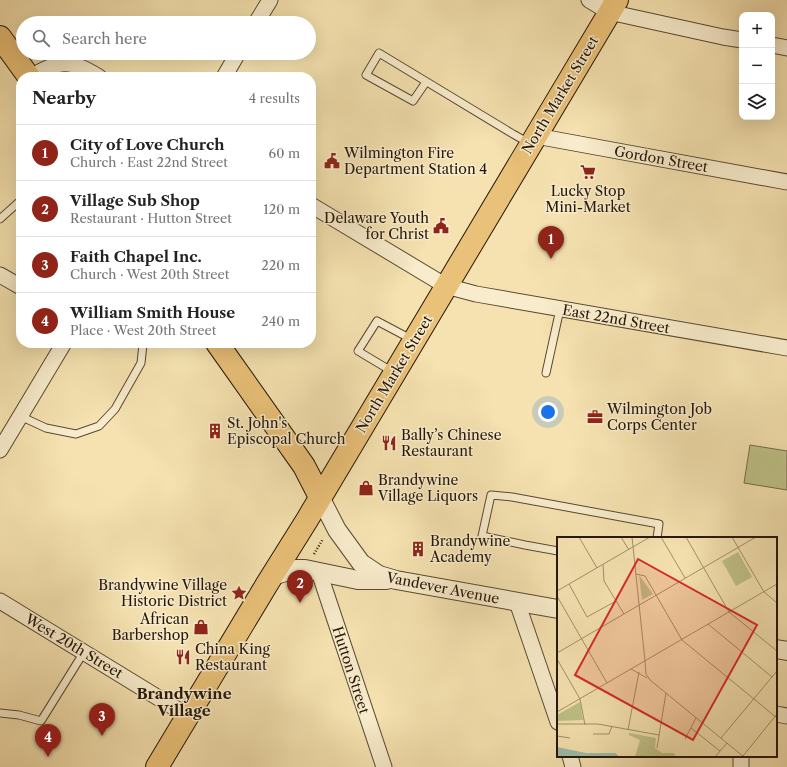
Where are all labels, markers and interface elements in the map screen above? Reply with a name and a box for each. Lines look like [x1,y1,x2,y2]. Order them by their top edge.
map controls [739,12,775,120]
button: + [739,12,775,48]
search box [16,16,316,60]
icon: search [30,27,52,49]
text: Search here [62,29,147,48]
street label: North Market Street [518,33,602,157]
button: − [739,48,775,84]
button: layers [739,84,775,120]
text: Nearby [32,88,96,108]
text: 4 results [249,90,300,106]
text: City of Love Church [70,135,225,154]
street label: Gordon Street [613,142,709,176]
place label: Wilmington Fire Department Station 4 [343,144,487,178]
text: 1 [42,145,48,161]
text: 60 m [269,145,300,161]
public building icon: Wilmington Fire Department Station 4 [323,152,341,170]
text: Church · East 22nd Street [70,154,228,170]
supermarket icon: Lucky Stop Mini-Market [579,163,597,181]
place label: Lucky Stop Mini-Market [545,182,631,216]
text: Village Sub Shop [70,191,200,210]
text: 2 [41,201,49,217]
text: 120 m [263,201,300,217]
place label: Delaware Youth for Christ [324,209,429,243]
text: Restaurant · Hutton Street [70,210,232,226]
public building icon: Delaware Youth for Christ [432,217,450,235]
pin: 1 [538,226,564,259]
text: Faith Chapel Inc. [70,247,202,266]
text: 3 [41,257,49,273]
text: 220 m [261,257,300,273]
text: Church · West 20th Street [70,266,229,282]
street label: East 22nd Street [561,301,671,337]
text: William Smith House [70,303,235,322]
street label: North Market Street [352,312,436,436]
text: 4 [41,313,49,329]
text: 240 m [261,313,300,329]
text: Place · West 20th Street [70,322,216,338]
place label: Wilmington Job Corps Center [606,400,712,434]
your location [538,402,558,422]
office icon: Wilmington Job Corps Center [586,408,604,426]
place label: St. John's Episcopal Church [227,414,346,448]
building icon: St. John's Episcopal Church [206,422,224,440]
place label: Bally’s Chinese Restaurant [401,426,502,460]
restaurant icon: Bally’s Chinese Restaurant [380,434,398,452]
place label: Brandywine Village Liquors [377,471,478,505]
shop icon: Brandywine Village Liquors [357,479,375,497]
place label: Brandywine Academy [429,532,511,566]
inset map [557,537,777,757]
building icon: Brandywine Academy [409,540,427,558]
street label: Vandever Avenue [384,568,501,608]
pin: 2 [287,570,313,603]
place label: Brandywine Village Historic District [98,576,227,610]
place icon: Brandywine Village Historic District [230,584,248,602]
street label: West 20th Street [21,609,126,682]
place label: African Barbershop [112,610,189,644]
shop icon: African Barbershop [192,618,210,636]
street label: Hutton Street [328,624,374,716]
place label: China King Restaurant [195,640,270,674]
restaurant icon: China King Restaurant [174,648,192,666]
district label: Brandywine Village [136,684,232,720]
pin: 3 [89,703,115,736]
pin: 4 [35,724,61,757]

